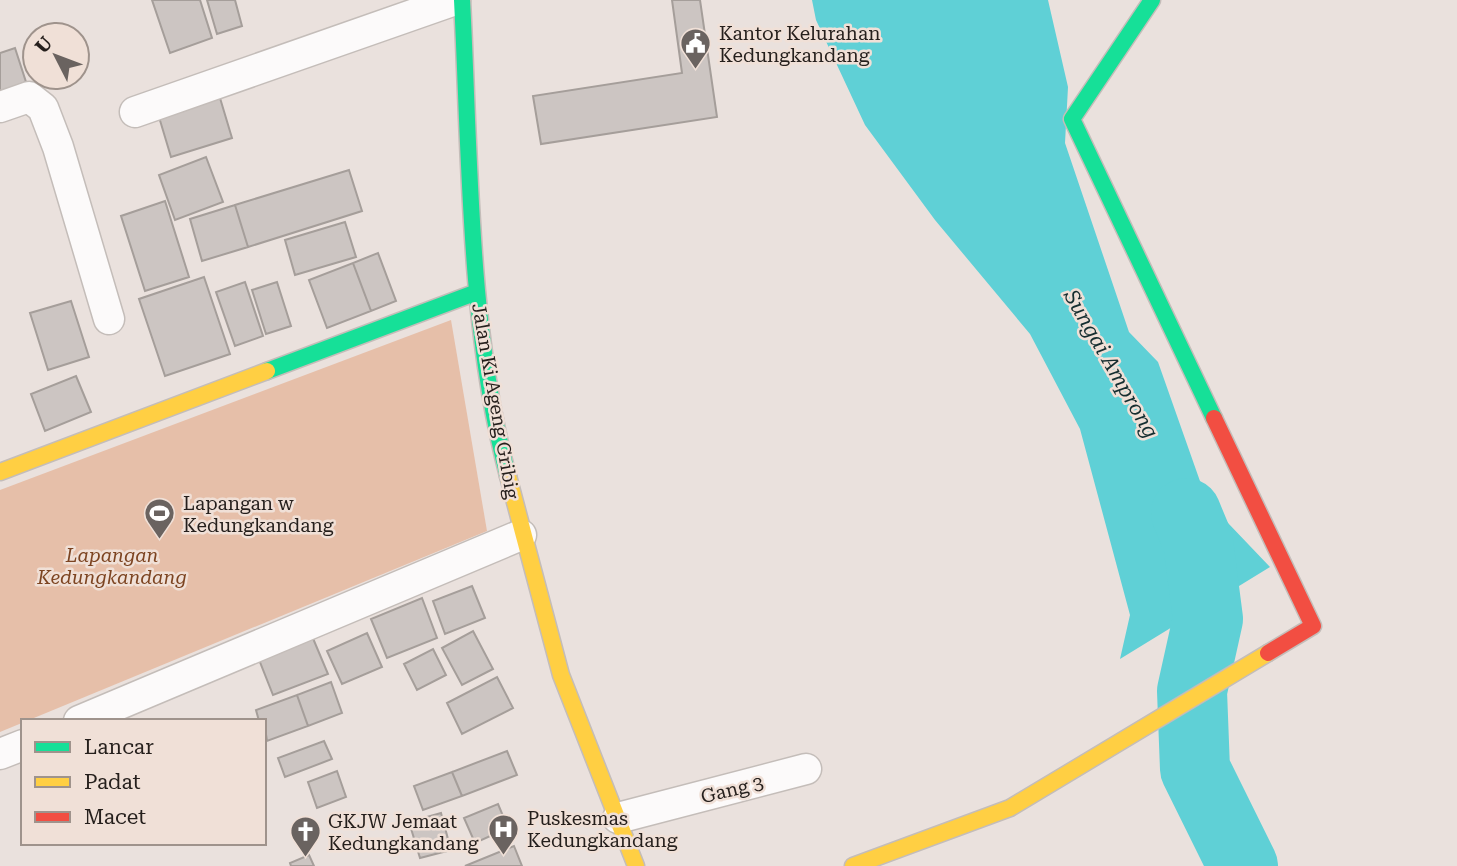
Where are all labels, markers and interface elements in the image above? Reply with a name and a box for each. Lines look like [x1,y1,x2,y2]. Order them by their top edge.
north arrow [21,21,91,91]
place label: Kantor Kelurahan Kedungkandang [719,22,880,67]
public building icon: Kantor Kelurahan Kedungkandang [679,27,713,71]
text: U [30,32,57,58]
water label: Sungai Amprong [1058,285,1163,442]
street label: Jalan Ki Ageng Gribig [467,301,524,501]
place label: Lapangan w Kedungkandang [183,492,334,537]
sports icon: Lapangan w Kedungkandang [143,497,177,541]
park label: Lapangan Kedungkandang [36,544,187,589]
legend [21,719,266,845]
text: Lancar [84,735,154,759]
text: Padat [84,770,141,794]
street label: Gang 3 [698,771,766,808]
text: Macet [84,805,146,829]
place label: Puskesmas Kedungkandang [527,807,678,852]
place label: GKJW Jemaat Kedungkandang [328,810,479,855]
hospital icon: Puskesmas Kedungkandang [487,812,521,856]
church icon: GKJW Jemaat Kedungkandang [288,815,322,859]

